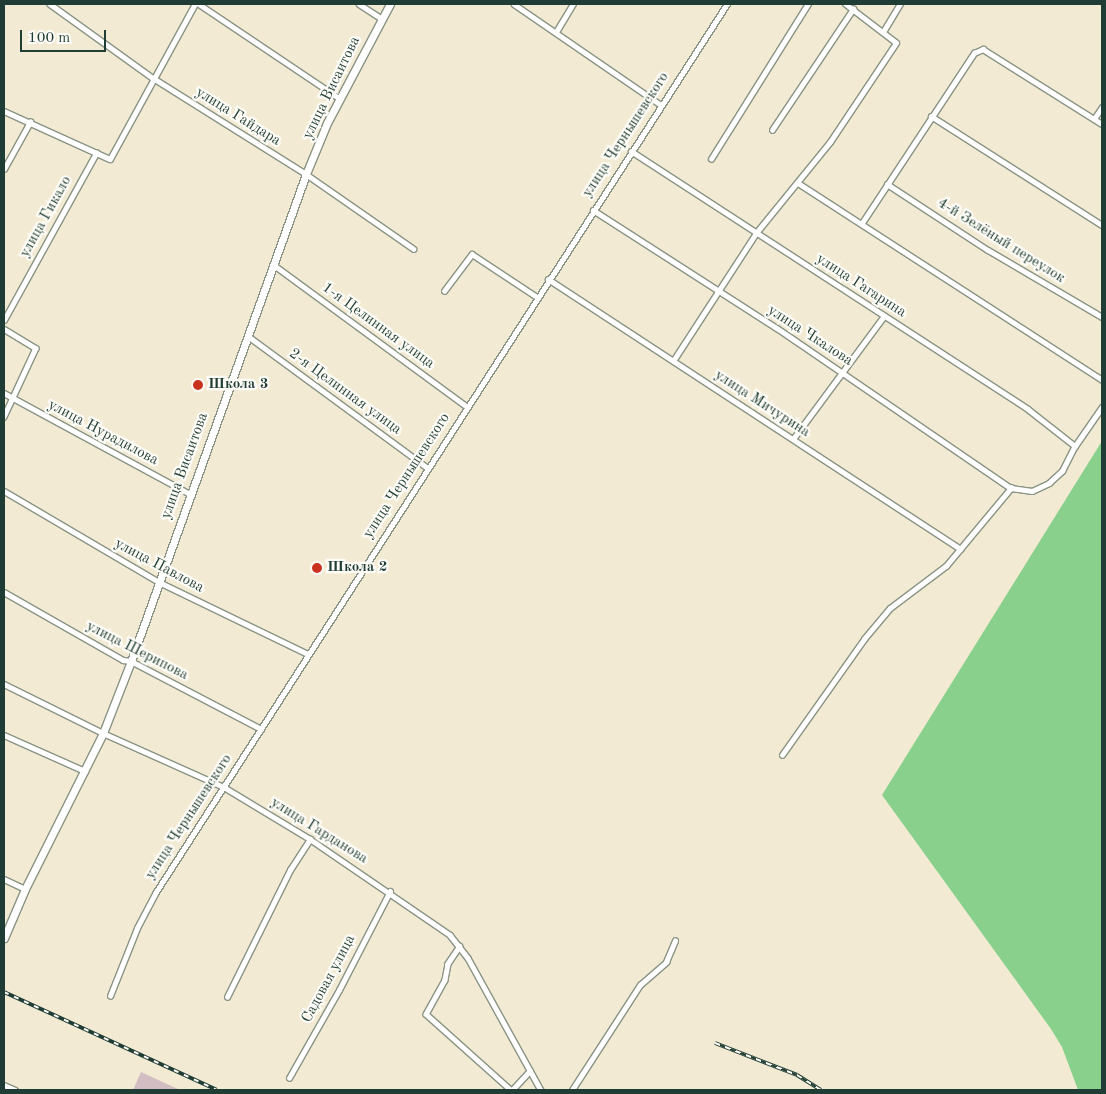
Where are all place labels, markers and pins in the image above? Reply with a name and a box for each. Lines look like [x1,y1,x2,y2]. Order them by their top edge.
place label: Школа 3 [208,376,268,394]
marker: Школа 3 [192,379,204,391]
place label: Школа 2 [327,559,387,577]
marker: Школа 2 [311,562,323,574]

